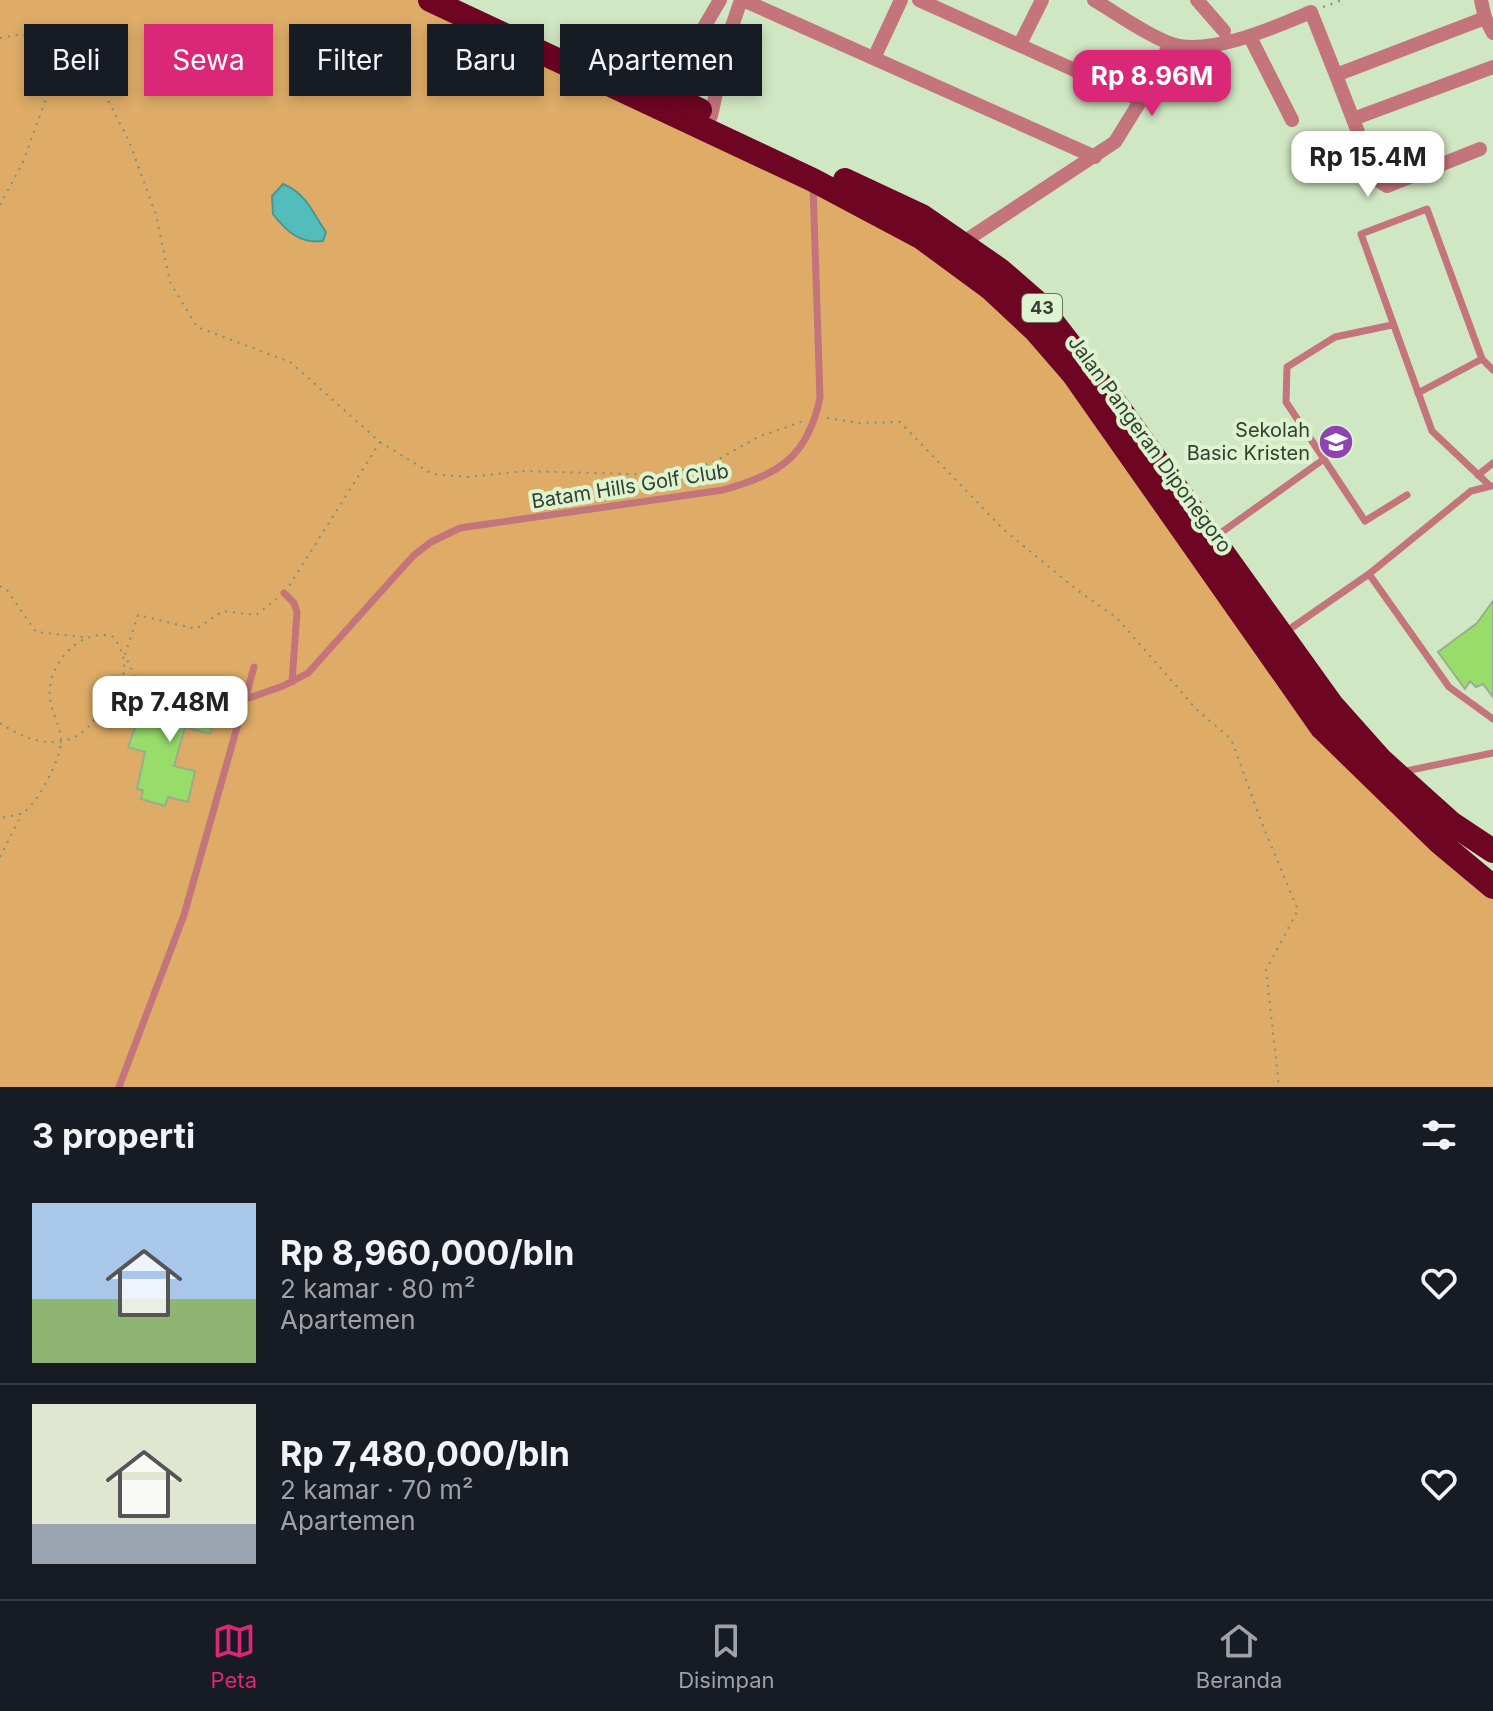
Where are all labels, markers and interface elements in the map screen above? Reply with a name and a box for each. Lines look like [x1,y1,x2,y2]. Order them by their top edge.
chip: Beli [24,24,128,96]
chip: Sewa [144,24,273,96]
chip: Filter [289,24,411,96]
chip: Baru [427,24,544,96]
chip: Apartemen [560,24,762,96]
pin: Rp 8.96M [1069,50,1235,118]
text: Rp 8.96M [1091,60,1213,91]
pin: Rp 15.4M [1285,131,1451,199]
text: Rp 15.4M [1309,141,1427,172]
road number: 43 [1022,294,1062,322]
street label: Jalan Pangeran Diponegoro [1063,331,1237,557]
place label: Sekolah Basic Kristen [1187,418,1310,465]
school or university icon: Sekolah Basic Kristen [1317,423,1355,461]
street label: Batam Hills Golf Club [530,459,730,513]
pin: Rp 7.48M [87,676,253,744]
text: Rp 7.48M [111,686,229,717]
icon: filters [1417,1113,1461,1157]
text: 3 properti [32,1115,195,1156]
text: Rp 8,960,000/bln [280,1232,574,1273]
icon: home [96,1235,192,1331]
icon: heart [1417,1261,1461,1305]
text: 2 kamar · 80 m² [280,1273,475,1304]
text: Apartemen [280,1304,416,1335]
text: Rp 7,480,000/bln [280,1433,570,1474]
icon: home [96,1436,192,1532]
icon: heart [1417,1462,1461,1506]
text: 2 kamar · 70 m² [280,1474,474,1505]
text: Apartemen [280,1505,416,1536]
tab: Peta [211,1619,257,1693]
tab: Disimpan [678,1619,775,1693]
tab: Beranda [1196,1619,1282,1693]

